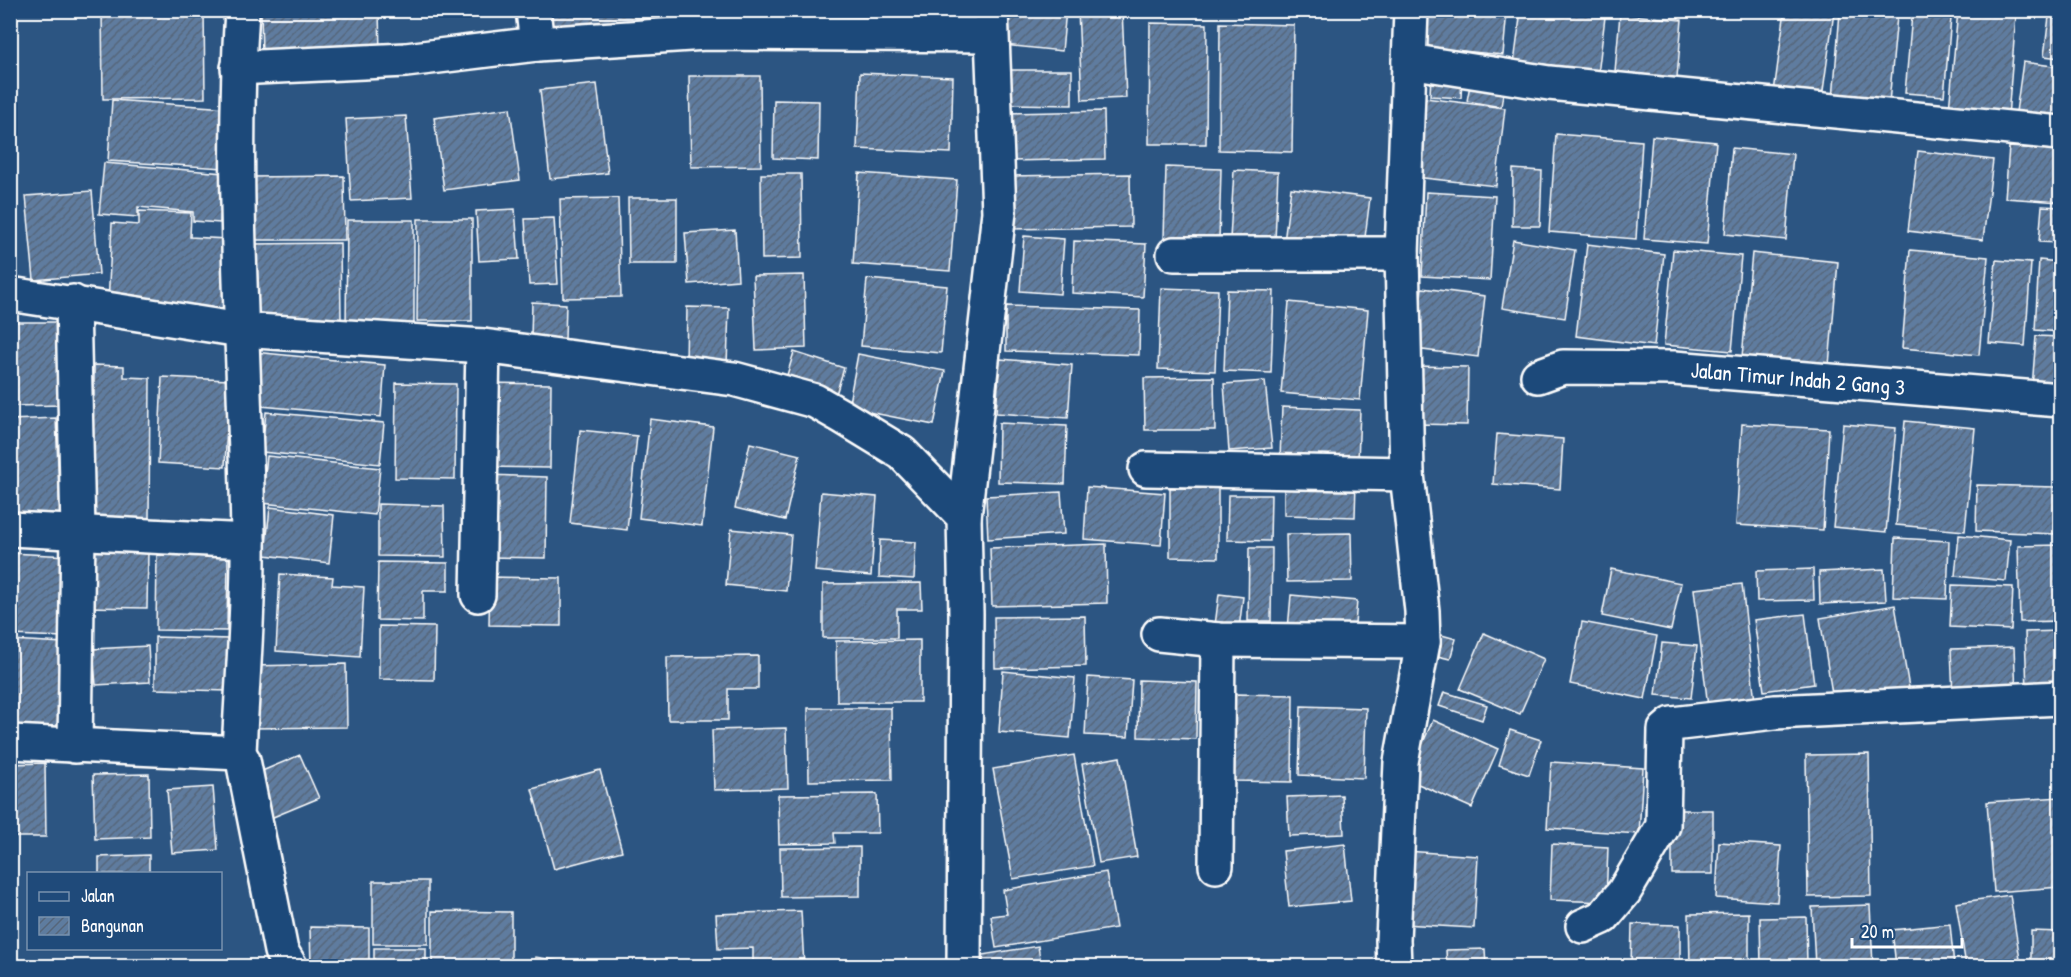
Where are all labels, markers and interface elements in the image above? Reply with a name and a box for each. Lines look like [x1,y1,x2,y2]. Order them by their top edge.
street label: Jalan Timur Indah 2 Gang 3 [1690,354,1906,402]
legend [27,872,222,950]
text: Jalan [81,883,115,908]
scale bar [1852,911,1962,949]
text: Bangunan [81,913,144,938]
text: 20 m [1861,919,1894,944]

